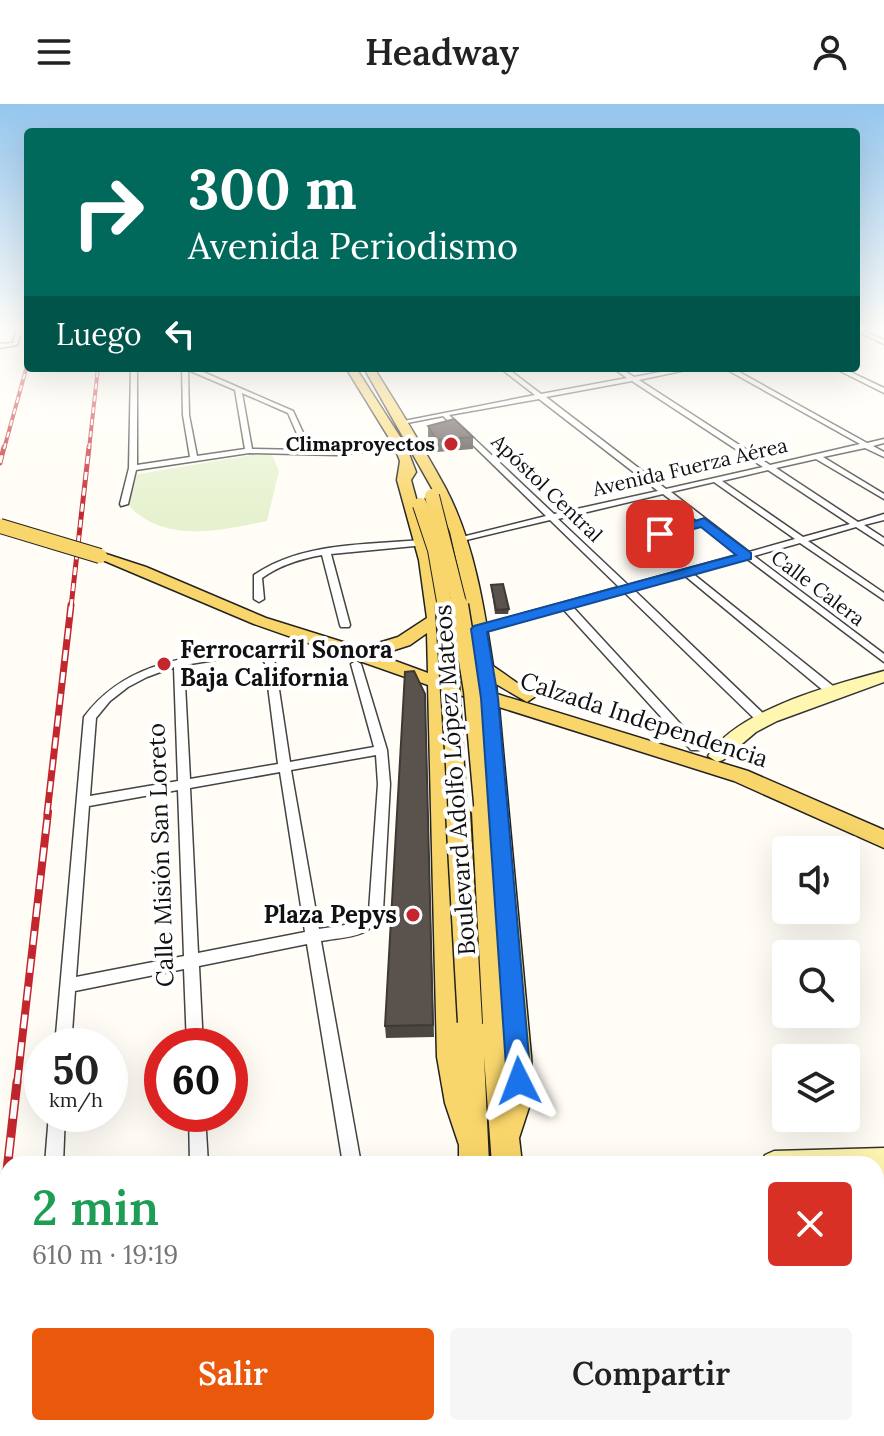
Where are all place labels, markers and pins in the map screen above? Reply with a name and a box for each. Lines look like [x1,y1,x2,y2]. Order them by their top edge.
place label: Climaproyectos [286,431,435,456]
marker: Climaproyectos [442,435,460,453]
pin [626,500,694,568]
place label: Ferrocarril Sonora Baja California [180,634,393,693]
marker: Ferrocarril Sonora Baja California [155,655,173,673]
place label: Plaza Pepys [264,899,397,930]
marker: Plaza Pepys [404,906,422,924]

